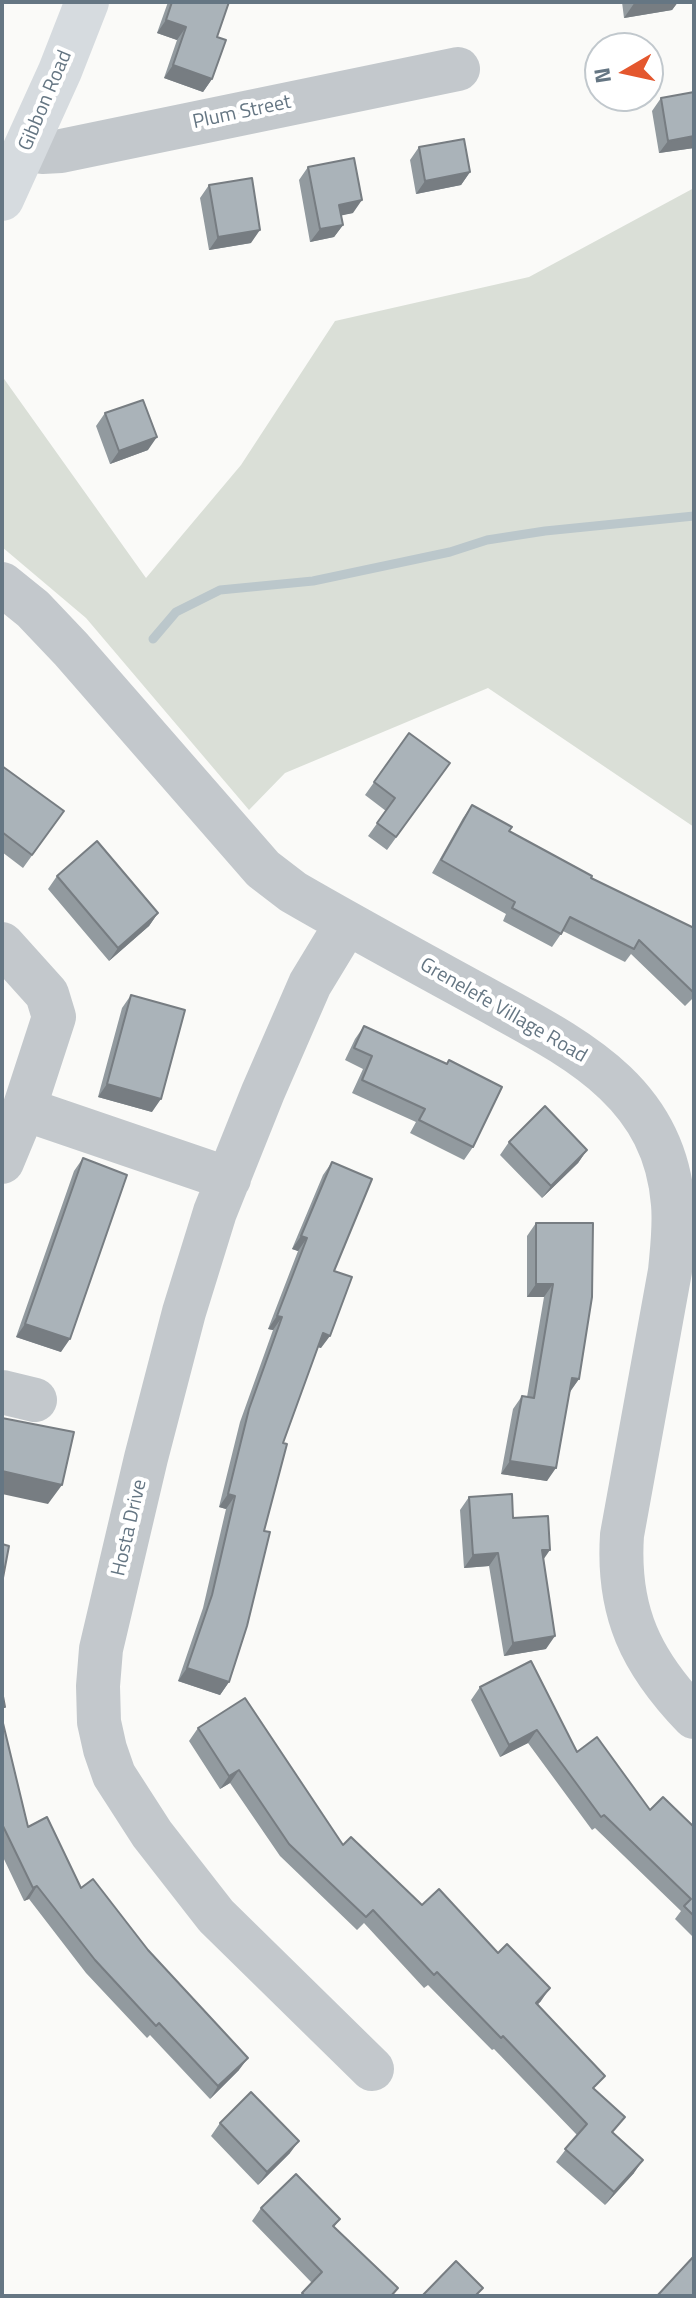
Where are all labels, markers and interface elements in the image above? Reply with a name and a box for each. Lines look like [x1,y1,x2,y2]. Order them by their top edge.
north arrow [584,32,664,112]
street label: Gibbon Road [14,47,78,155]
text: N [584,65,620,86]
street label: Plum Street [191,91,293,135]
street label: Grenelefe Village Road [415,953,591,1069]
street label: Hosta Drive [107,1477,153,1579]

